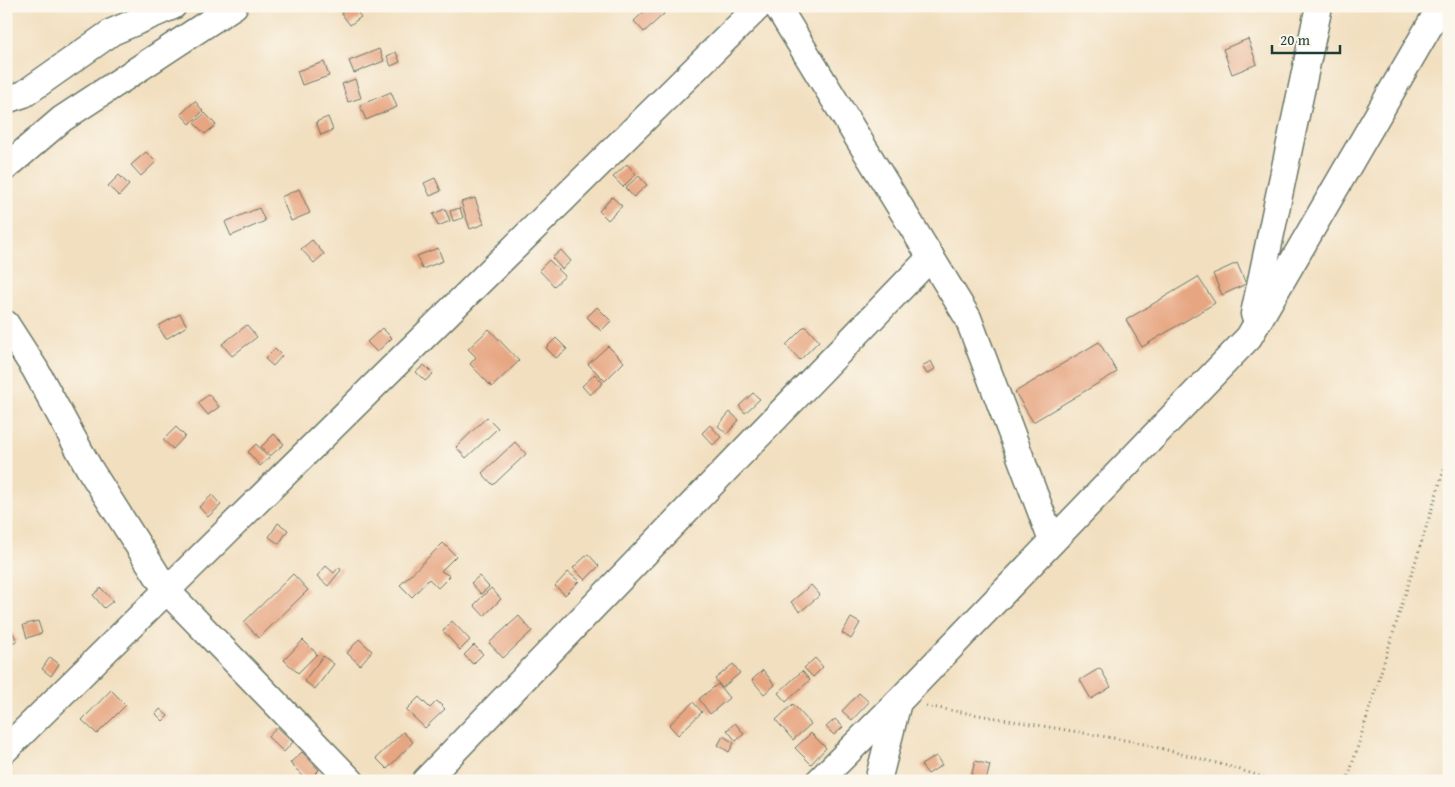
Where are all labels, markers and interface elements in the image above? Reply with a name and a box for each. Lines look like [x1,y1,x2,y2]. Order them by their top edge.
scale bar [1272,22,1340,54]
text: 20 m [1280,29,1311,50]

